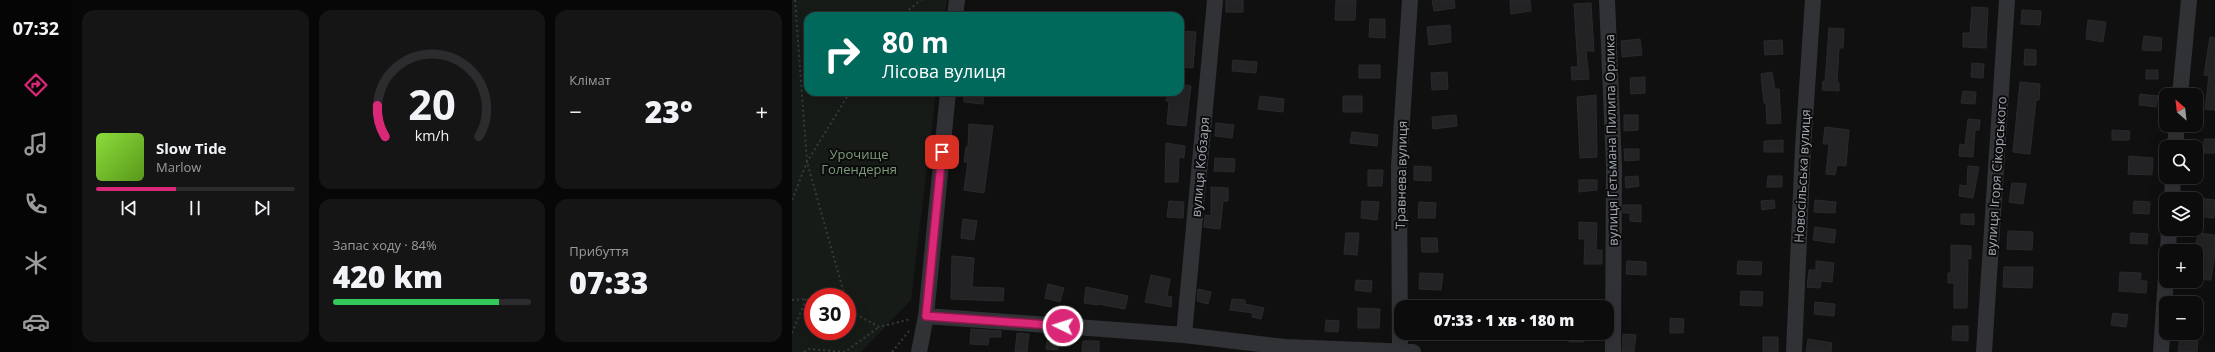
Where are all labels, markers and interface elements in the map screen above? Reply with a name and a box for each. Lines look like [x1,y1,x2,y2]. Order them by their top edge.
text: 07:32 [13,16,59,40]
text: 80 m [882,23,949,61]
icon: right [816,28,868,80]
street label: вулиця Гетьмана Пилипа Орлика [1600,34,1622,246]
text: Лісова вулиця [882,59,1006,83]
icon: directions [22,71,50,99]
text: Клімат [569,71,611,89]
text: 20 [408,76,456,132]
north arrow [2159,88,2203,132]
map controls [2159,88,2203,340]
text: 23° [645,91,693,132]
street label: вулиця Ігоря Сікорського [1981,95,2011,256]
text: − [569,96,582,126]
text: + [755,96,768,126]
street label: Новосільська вулиця [1790,109,1814,243]
street label: вулиця Кобзаря [1187,116,1213,218]
street label: Травнева вулиця [1391,121,1411,229]
text: km/h [415,126,449,145]
icon: music [22,130,50,158]
pin [925,135,959,169]
text: Slow Tide [156,138,226,158]
button: search [2159,140,2203,184]
icon: arrive [931,141,953,163]
park label: Урочище Голендерня [821,145,897,178]
text: Marlow [156,158,201,176]
icon: phone [22,190,50,218]
button: layers [2159,192,2203,236]
icon: previous [118,197,140,219]
icon: pause [184,197,206,219]
icon: next [251,197,273,219]
text: Запас ходу · 84% [333,236,437,254]
text: Прибуття [569,242,629,260]
button: + [2159,244,2203,288]
icon: climate [22,249,50,277]
text: 420 km [333,256,443,297]
text: 07:33 [569,262,648,303]
speed limit sign: 30 [804,288,856,340]
button: − [2159,296,2203,340]
position arrow [1042,305,1084,347]
icon: car [22,308,50,336]
text: 07:33 · 1 хв · 180 m [1434,310,1574,330]

